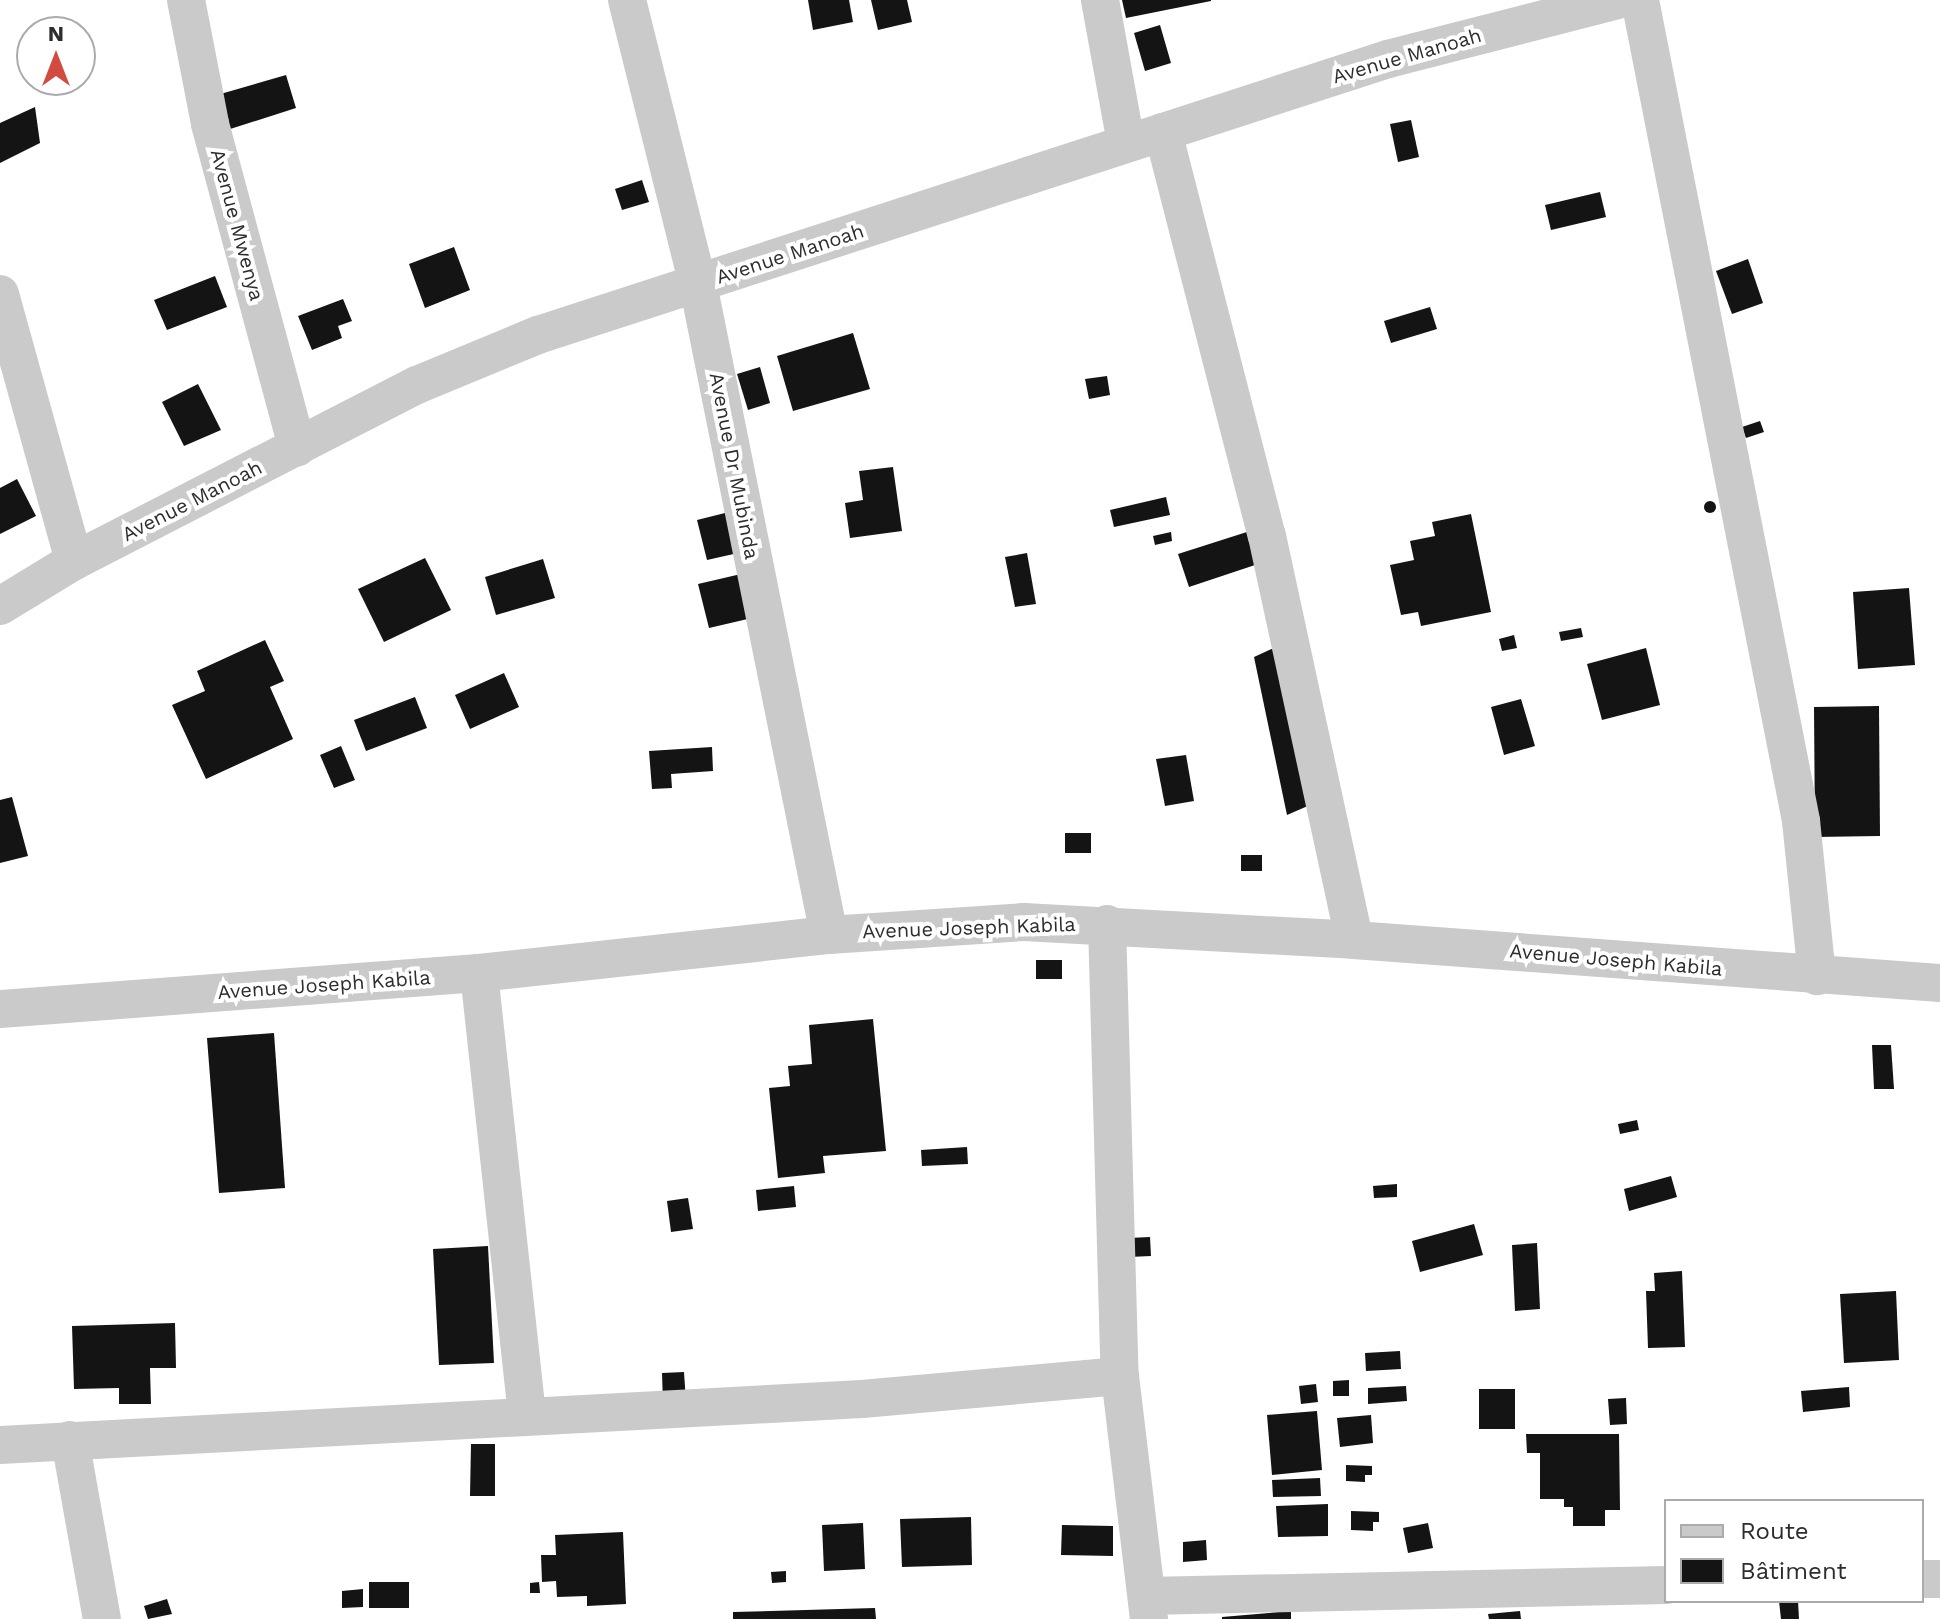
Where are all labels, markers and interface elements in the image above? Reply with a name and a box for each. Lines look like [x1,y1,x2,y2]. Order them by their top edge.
north arrow [16,16,96,96]
text: N [48,21,64,46]
street label: Avenue Manoah [1330,23,1484,89]
street label: Avenue Mwenya [205,147,269,303]
street label: Avenue Manoah [713,219,867,289]
street label: Avenue Dr Mubinda [704,370,764,562]
street label: Avenue Manoah [118,455,266,547]
street label: Avenue Joseph Kabila [862,912,1076,944]
street label: Avenue Joseph Kabila [1508,939,1724,981]
street label: Avenue Joseph Kabila [216,966,432,1004]
legend [1664,1499,1924,1603]
text: Route [1740,1517,1809,1545]
text: Bâtiment [1740,1557,1847,1585]

